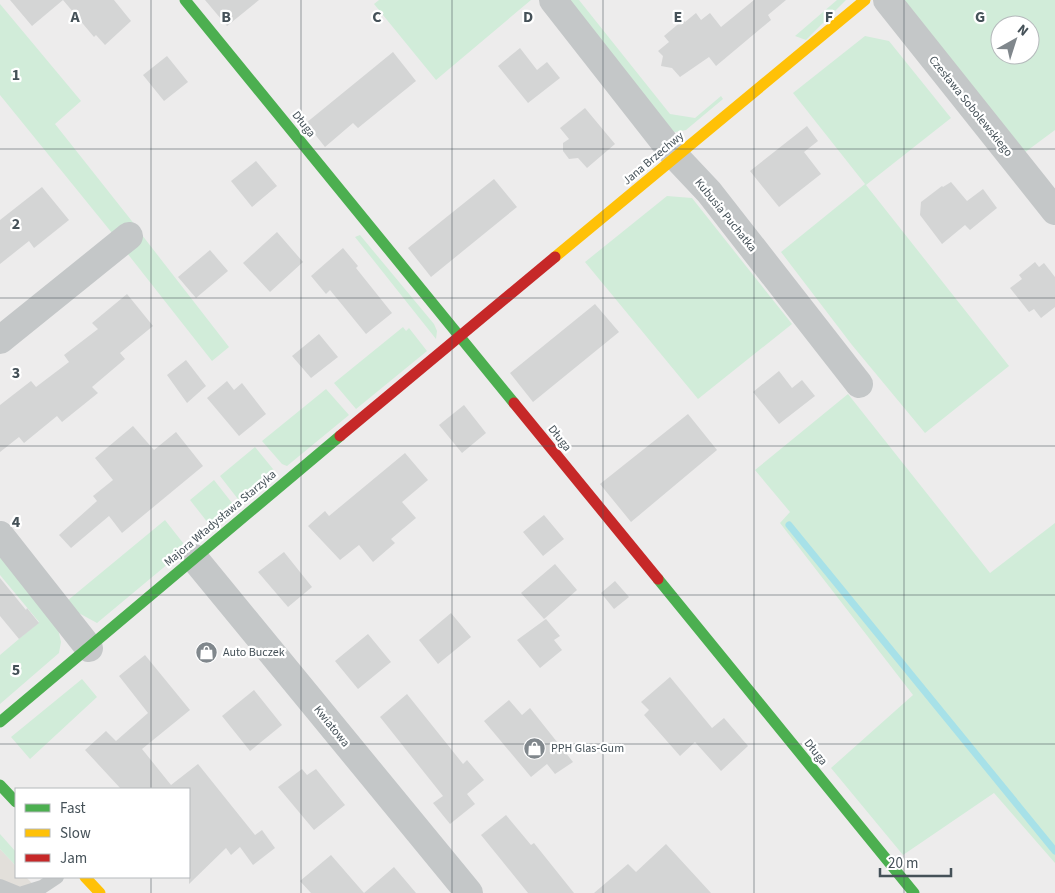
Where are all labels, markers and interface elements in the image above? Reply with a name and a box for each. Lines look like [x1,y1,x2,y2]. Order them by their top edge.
text: A [69,6,80,28]
text: B [221,6,231,28]
text: C [372,6,382,28]
text: D [523,6,533,28]
text: E [674,6,682,28]
text: F [825,6,833,28]
text: G [975,6,985,28]
north arrow [990,15,1040,65]
text: N [1013,20,1032,41]
street label: Czesława Sobolewskiego [925,52,1017,160]
text: 1 [12,64,20,86]
street label: Długa [288,108,319,141]
street label: Jana Brzechwy [619,127,688,189]
street label: Kubusia Puchatka [691,175,761,256]
text: 2 [12,213,20,235]
text: 3 [12,362,20,384]
street label: Długa [544,422,575,455]
street label: Majora Władysława Starzyka [160,466,280,571]
text: 4 [12,511,21,533]
shop icon: Auto Buczek [195,640,219,664]
place label: Auto Buczek [223,644,285,661]
text: 5 [12,659,20,681]
street label: Kwiatowa [310,702,354,751]
shop icon: PPH Glas-Gum [523,736,547,760]
street label: Długa [800,736,831,769]
place label: PPH Glas-Gum [551,740,624,757]
legend [15,788,190,878]
text: Fast [60,798,86,819]
text: Slow [60,823,91,844]
scale bar [880,846,951,878]
text: Jam [60,848,87,869]
text: 20 m [888,853,918,874]

